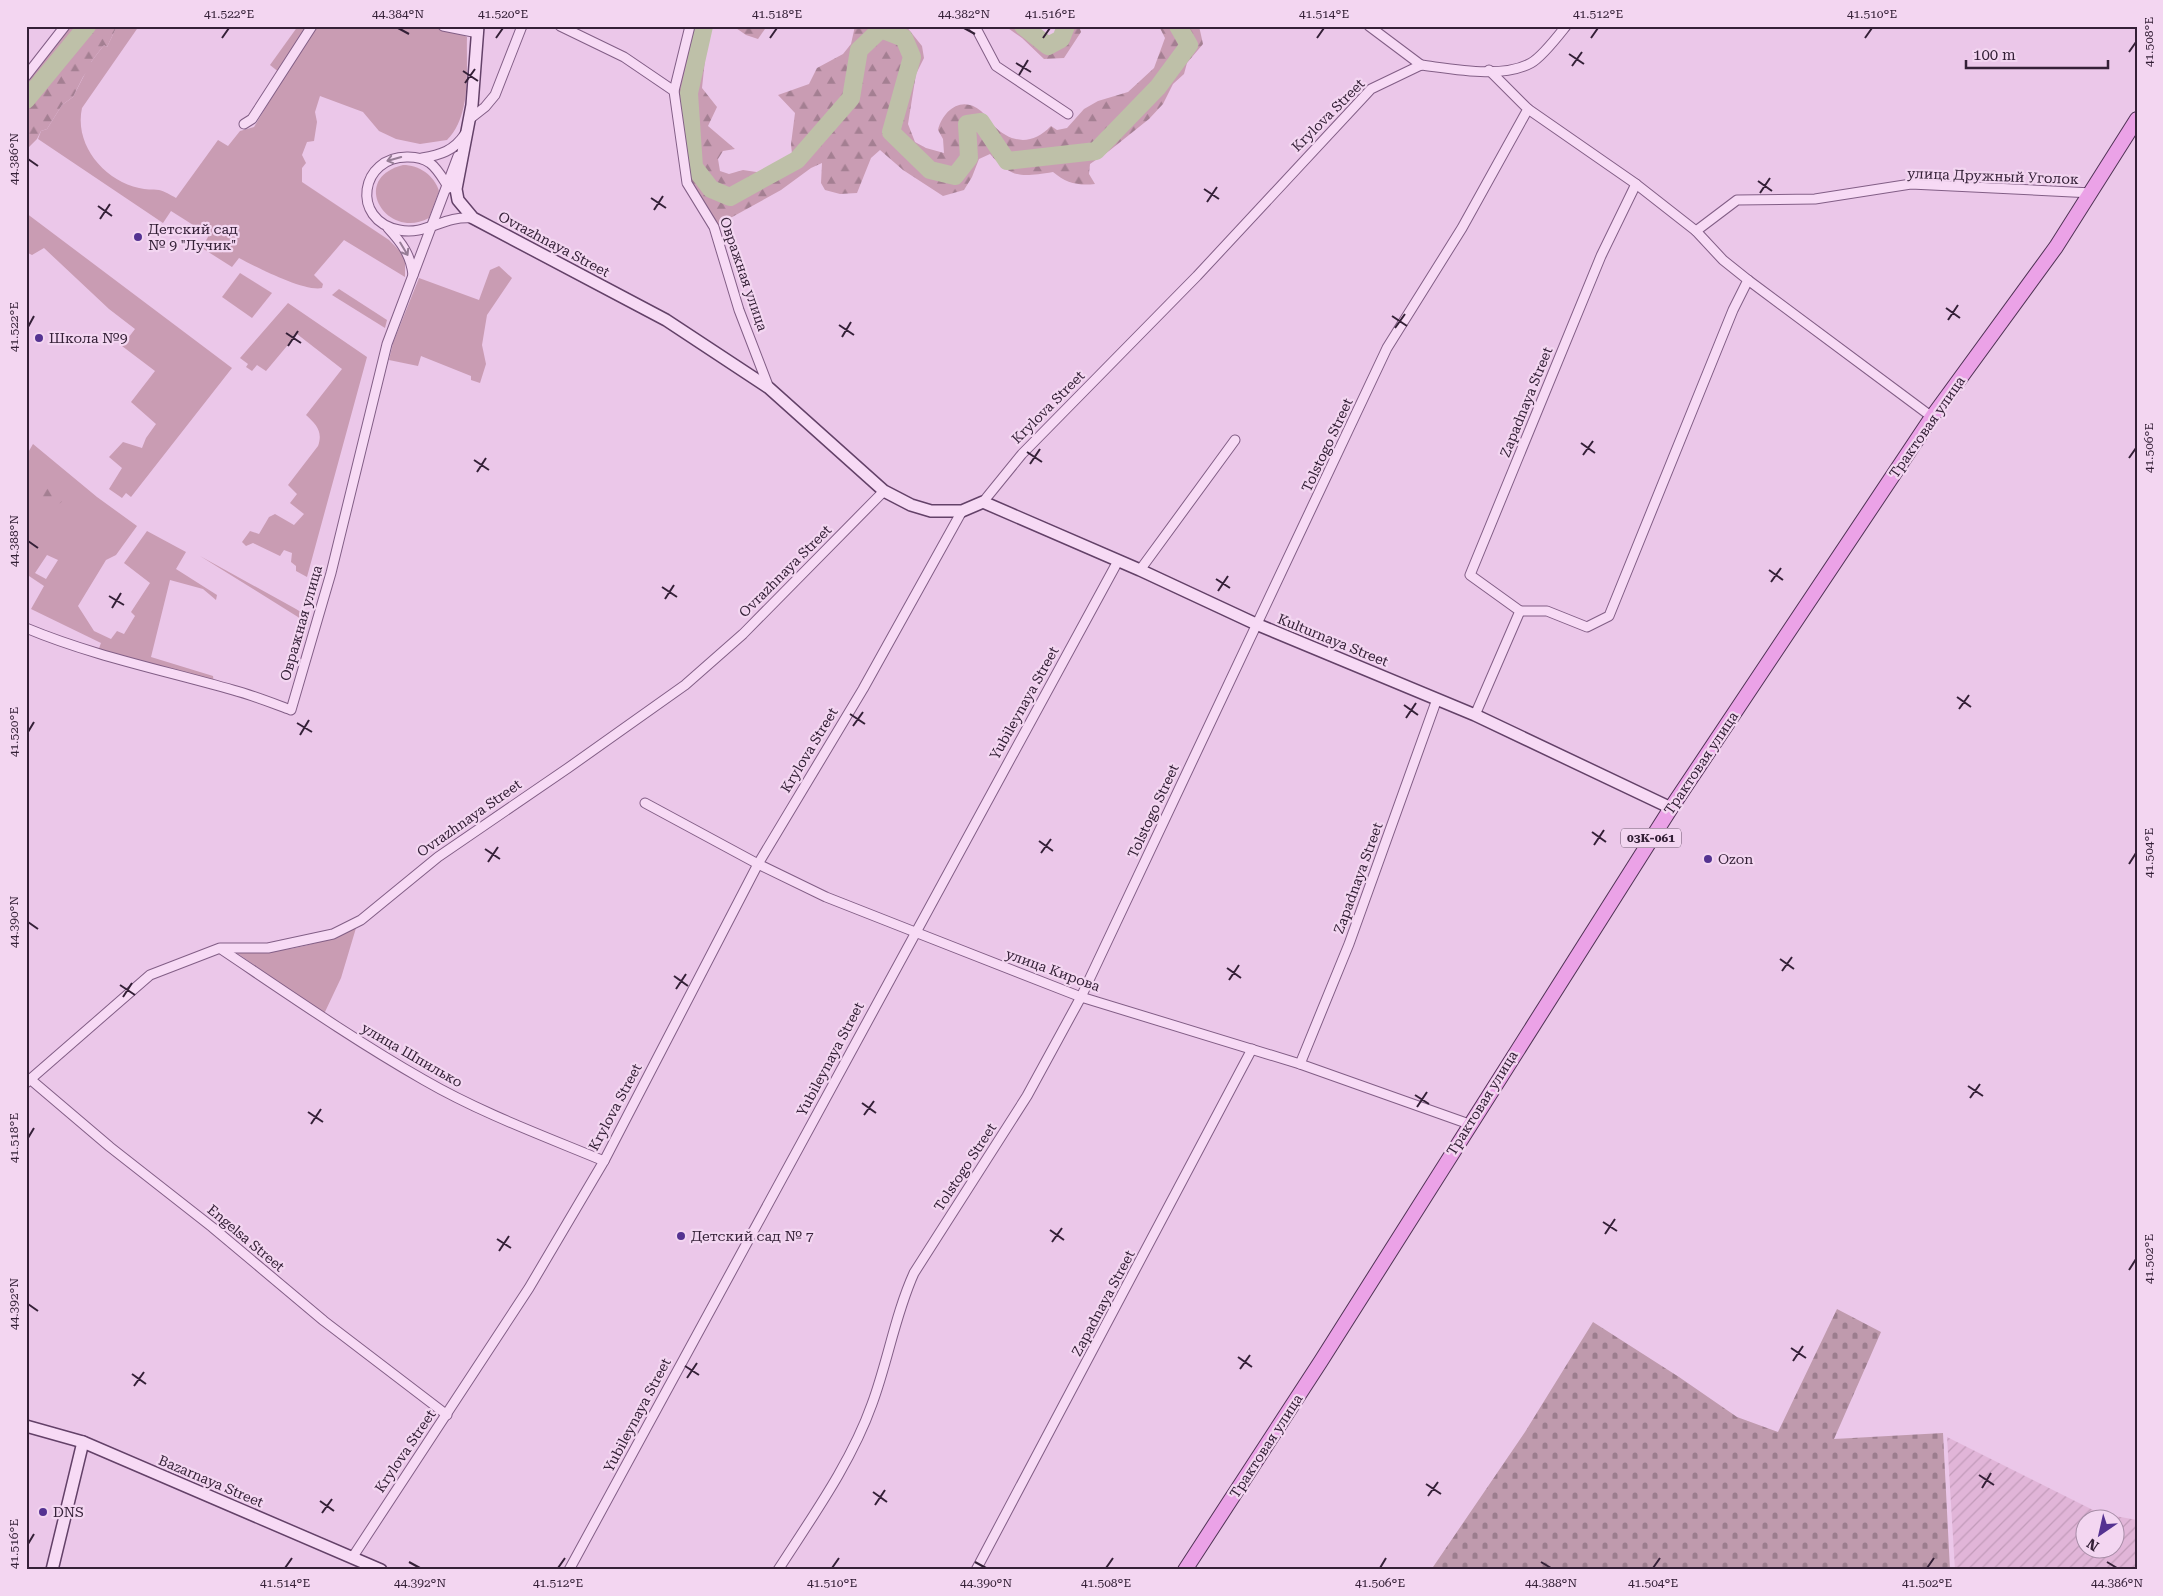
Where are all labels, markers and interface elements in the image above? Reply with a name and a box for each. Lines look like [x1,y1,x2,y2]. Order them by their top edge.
text: 41.522°E [204,7,254,21]
text: 44.384°N [372,7,424,21]
text: 41.520°E [478,7,528,21]
text: 41.518°E [752,7,802,21]
text: 44.382°N [938,7,990,21]
text: 41.516°E [1025,7,1075,21]
text: 41.514°E [1299,7,1349,21]
text: 41.512°E [1573,7,1623,21]
text: 41.510°E [1847,7,1897,21]
text: 41.508°E [2142,17,2156,67]
scale bar [1966,38,2108,70]
text: 100 m [1973,46,2016,64]
street label: Krylova Street [1288,75,1368,155]
text: 44.386°N [7,133,21,185]
one-way arrow [386,155,402,165]
street label: улица Дружный Уголок [1907,165,2079,187]
street label: Ovrazhnaya Street [496,208,612,280]
street label: Овражная улица [717,215,771,333]
place label: Детский сад № 9 "Лучик" [148,221,238,253]
marker: Детский сад № 9 "Лучик" [132,231,144,243]
one-way arrow [400,241,410,255]
text: 41.522°E [7,302,21,352]
place label: Школа №9 [49,330,128,346]
marker: Школа №9 [33,332,45,344]
street label: Zapadnaya Street [1497,345,1555,459]
street label: Krylova Street [1008,367,1088,447]
street label: Трактовая улица [1886,373,1968,481]
street label: Tolstogo Street [1298,396,1356,494]
text: 41.506°E [2142,423,2156,473]
text: 44.388°N [7,515,21,567]
street label: Ovrazhnaya Street [736,522,834,620]
street label: Овражная улица [277,563,325,683]
street label: Kulturnaya Street [1275,610,1391,670]
street label: Yubileynaya Street [986,644,1062,762]
street label: Krylova Street [777,705,841,795]
text: 41.520°E [7,707,21,757]
street label: Трактовая улица [1661,708,1742,817]
street label: Tolstogo Street [1124,762,1182,860]
street label: Ovrazhnaya Street [414,776,524,860]
street label: Zapadnaya Street [1330,820,1386,936]
road number: 03К-061 [1621,828,1681,848]
text: 41.504°E [2142,828,2156,878]
place label: Ozon [1718,851,1753,867]
marker: Ozon [1702,853,1714,865]
text: 44.390°N [7,896,21,948]
street label: улица Кирова [1004,946,1103,995]
street label: Yubileynaya Street [793,999,867,1119]
street label: улица Шпилько [359,1020,465,1090]
street label: Трактовая улица [1443,1047,1521,1158]
street label: Krylova Street [585,1061,645,1153]
text: 41.518°E [7,1113,21,1163]
street label: Tolstogo Street [931,1120,999,1214]
street label: Engelsa Street [204,1201,288,1275]
place label: Детский сад № 7 [691,1228,814,1244]
marker: Детский сад № 7 [675,1230,687,1242]
text: 41.502°E [2142,1234,2156,1284]
street label: Zapadnaya Street [1068,1247,1138,1359]
text: 44.392°N [7,1278,21,1330]
street label: Yubileynaya Street [600,1355,674,1475]
street label: Трактовая улица [1226,1391,1306,1501]
street label: Krylova Street [371,1407,439,1495]
street label: Bazarnaya Street [156,1452,266,1510]
place label: DNS [53,1504,84,1520]
marker: DNS [37,1506,49,1518]
north arrow [2076,1508,2126,1558]
text: 41.516°E [7,1519,21,1569]
text: N [2084,1535,2102,1554]
text: 41.514°E [260,1576,310,1590]
text: 44.392°N [394,1576,446,1590]
text: 41.512°E [533,1576,583,1590]
text: 41.510°E [807,1576,857,1590]
text: 44.390°N [960,1576,1012,1590]
text: 41.508°E [1081,1576,1131,1590]
text: 41.506°E [1355,1576,1405,1590]
text: 44.388°N [1525,1576,1577,1590]
text: 41.504°E [1628,1576,1678,1590]
text: 41.502°E [1902,1576,1952,1590]
text: 44.386°N [2091,1576,2143,1590]

